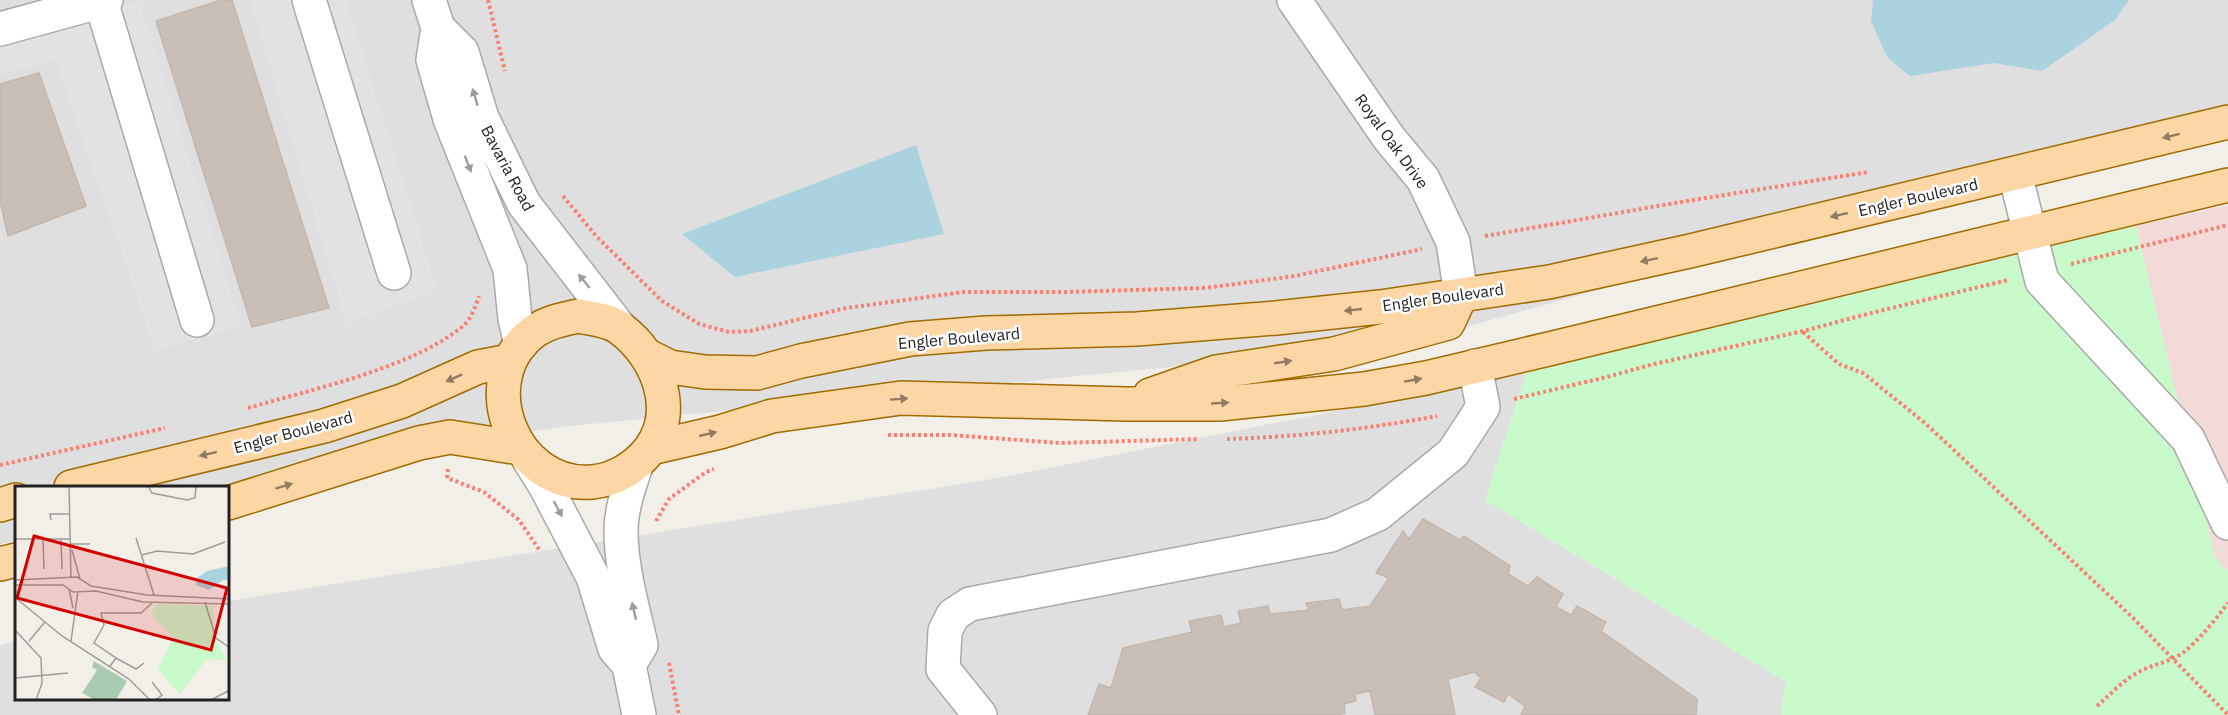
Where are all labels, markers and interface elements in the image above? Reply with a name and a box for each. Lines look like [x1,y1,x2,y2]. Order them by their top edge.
one-way arrow [470,88,479,106]
street label: Royal Oak Drive [1351,90,1433,193]
street label: Bavaria Road [477,122,539,214]
one-way arrow [2162,131,2180,141]
one-way arrow [463,156,473,174]
street label: Engler Boulevard [1856,173,1980,221]
one-way arrow [1829,211,1848,221]
one-way arrow [1640,255,1658,265]
one-way arrow [578,273,591,289]
street label: Engler Boulevard [1381,279,1505,315]
one-way arrow [1344,305,1363,315]
street label: Engler Boulevard [897,323,1021,353]
one-way arrow [1273,357,1292,366]
one-way arrow [445,373,463,383]
one-way arrow [1404,375,1423,384]
one-way arrow [890,394,909,404]
one-way arrow [1210,399,1229,408]
street label: Engler Boulevard [231,406,355,458]
one-way arrow [699,429,717,439]
one-way arrow [199,450,218,460]
one-way arrow [275,481,293,490]
inset map [15,486,230,700]
one-way arrow [553,500,563,517]
one-way arrow [629,601,638,620]

